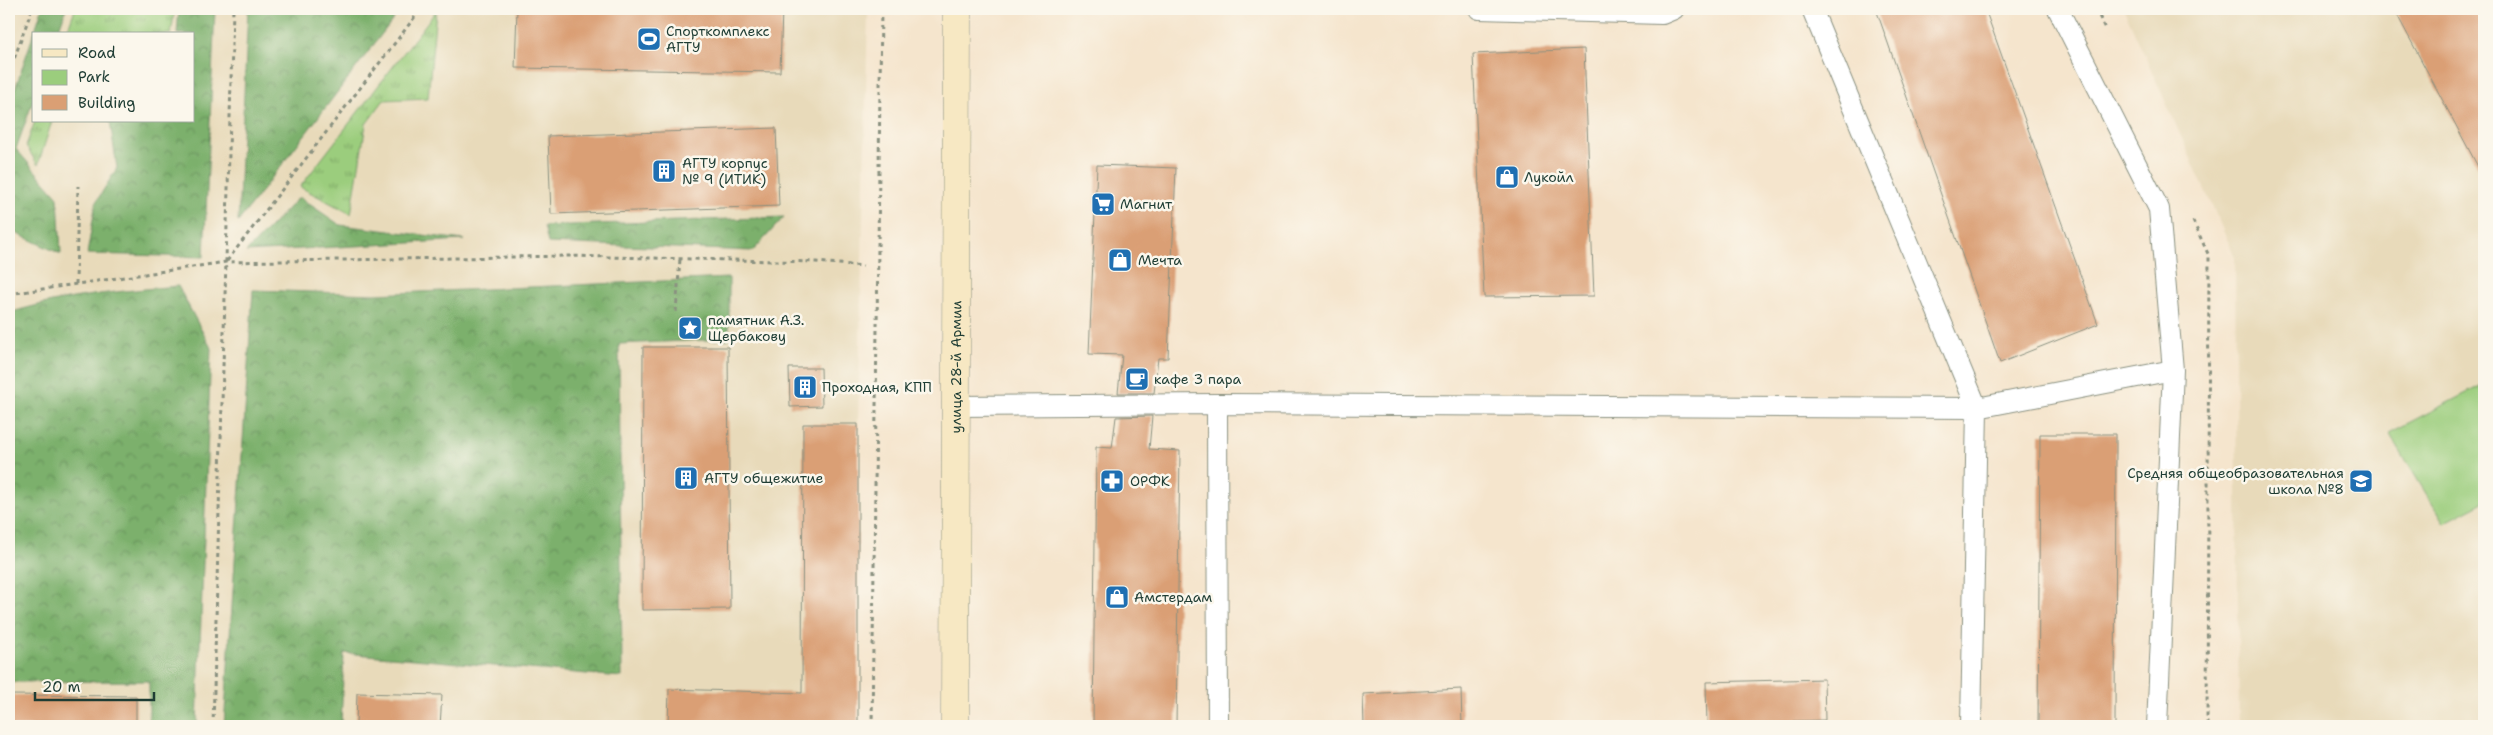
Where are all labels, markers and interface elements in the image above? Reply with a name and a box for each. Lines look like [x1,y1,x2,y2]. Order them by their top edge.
place label: Спорткомплекс АГТУ [666,22,770,56]
sports icon: Спорткомплекс АГТУ [636,26,662,52]
legend [32,32,195,122]
text: Road [78,43,116,63]
text: Park [78,67,110,87]
text: Building [78,93,135,113]
place label: АГТУ корпус № 9 (ИТИК) [682,154,768,188]
building icon: АГТУ корпус № 9 (ИТИК) [651,158,677,184]
shop icon: Лукойл [1494,164,1520,190]
place label: Лукойл [1524,168,1574,186]
supermarket icon: Магнит [1090,191,1116,217]
place label: Магнит [1120,195,1173,213]
shop icon: Мечта [1107,247,1133,273]
place label: Мечта [1138,251,1182,269]
street label: улица 28-й Армии [947,301,965,433]
place label: памятник А.З. Щербакову [708,311,804,345]
place icon: памятник А.З. Щербакову [677,315,703,341]
cafe icon: кафе 3 пара [1124,366,1150,392]
place label: кафе 3 пара [1154,370,1242,388]
building icon: Проходная, КПП [792,374,818,400]
place label: Проходная, КПП [822,378,932,396]
place label: Средняя общеобразовательная школа №8 [2127,464,2344,498]
building icon: АГТУ общежитие [673,465,699,491]
pharmacy icon: ОРФК [1099,468,1125,494]
school or university icon: Средняя общеобразовательная школа №8 [2348,468,2374,494]
place label: АГТУ общежитие [704,469,824,487]
place label: ОРФК [1130,472,1170,490]
shop icon: Амстердам [1104,584,1130,610]
place label: Амстердам [1134,588,1212,606]
scale bar [35,670,154,702]
text: 20 m [42,677,81,697]

